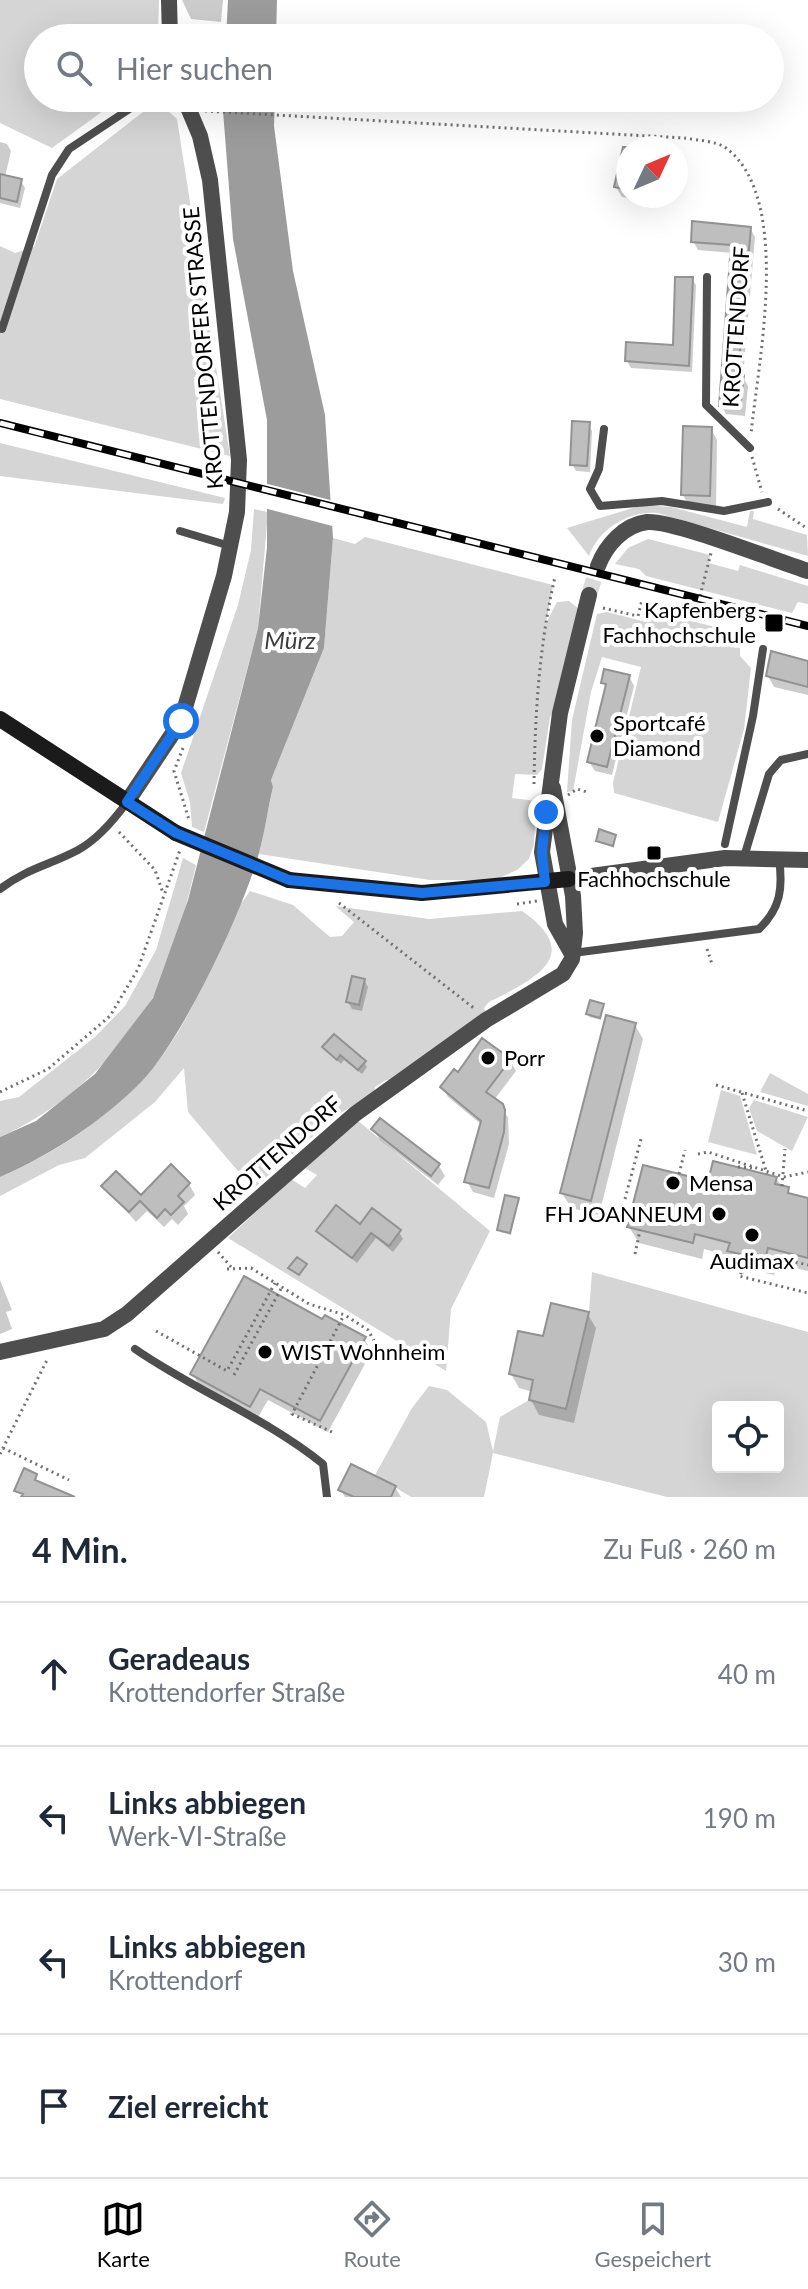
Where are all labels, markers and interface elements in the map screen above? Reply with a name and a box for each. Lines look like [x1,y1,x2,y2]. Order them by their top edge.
search box [24,24,784,112]
icon: search [52,46,96,90]
text: Hier suchen [116,50,273,86]
north arrow [616,136,688,208]
street label: KROTTENDORFER STRASSE [177,206,228,490]
street label: KROTTENDORF [716,246,755,408]
place label: Kapfenberg Fachhochschule [602,596,756,648]
marker: Kapfenberg Fachhochschule [763,612,785,634]
water label: Mürz [264,625,317,654]
route start [163,703,199,739]
place label: Sportcafé Diamond [613,709,706,761]
marker: Sportcafé Diamond [588,727,606,745]
route end [528,794,564,830]
marker: Fachhochschule [645,844,663,862]
place label: Fachhochschule [577,865,731,892]
place label: Porr [504,1044,545,1071]
marker: Porr [479,1049,497,1067]
street label: KROTTENDORF [207,1090,346,1216]
place label: Mensa [689,1169,753,1196]
marker: Mensa [664,1174,682,1192]
place label: FH JOANNEUM [544,1200,703,1227]
marker: FH JOANNEUM [710,1205,728,1223]
marker: Audimax [743,1226,761,1244]
place label: Audimax [710,1247,794,1274]
place label: WIST Wohnheim [281,1338,445,1365]
marker: WIST Wohnheim [256,1343,274,1361]
map controls [712,1401,784,1473]
button: locate [712,1401,784,1473]
text: 4 Min. [32,1529,128,1570]
text: Zu Fuß · 260 m [603,1533,776,1565]
text: Geradeaus [108,1640,250,1676]
icon: ahead [32,1652,76,1696]
text: 40 m [718,1658,776,1690]
text: Krottendorfer Straße [108,1676,345,1708]
text: Links abbiegen [108,1784,306,1820]
icon: left [32,1796,76,1840]
text: 190 m [703,1802,776,1834]
text: Werk-VI-Straße [108,1820,286,1852]
text: Links abbiegen [108,1928,306,1964]
icon: left [32,1940,76,1984]
text: 30 m [718,1946,776,1978]
text: Krottendorf [108,1964,242,1996]
icon: arrive [32,2084,76,2128]
text: Ziel erreicht [108,2088,268,2124]
tab: Karte [97,2197,150,2272]
tab: Route [344,2197,401,2272]
tab: Gespeichert [595,2197,711,2272]

